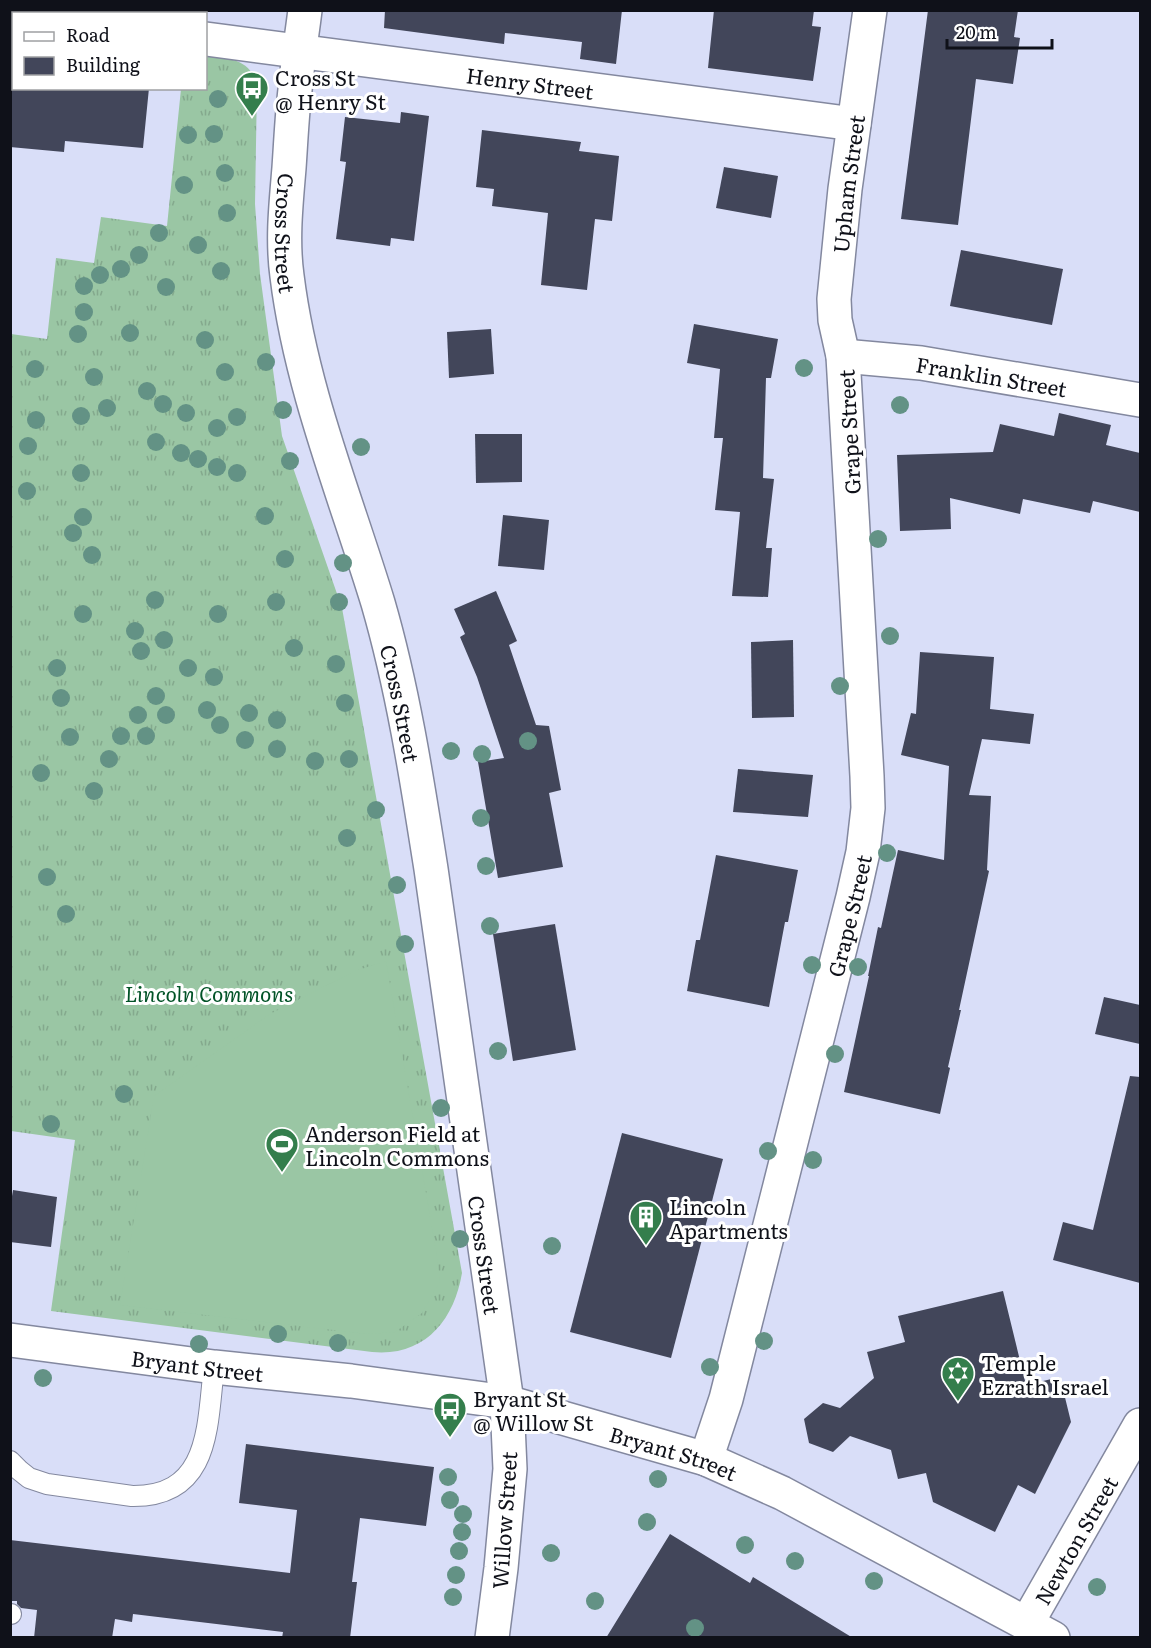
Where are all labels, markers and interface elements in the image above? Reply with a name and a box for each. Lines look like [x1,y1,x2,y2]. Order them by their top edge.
legend [12,12,207,90]
scale bar [947,12,1052,50]
text: 20 m [956,18,997,45]
text: Road [66,21,110,48]
text: Building [66,51,141,78]
street label: Henry Street [465,58,596,105]
place label: Cross St @ Henry St [275,61,386,116]
bus stop icon: Cross St @ Henry St [234,70,270,117]
street label: Upham Street [823,112,871,254]
street label: Cross Street [269,172,305,295]
street label: Franklin Street [914,347,1070,403]
street label: Grape Street [829,368,867,495]
street label: Cross Street [374,641,429,765]
street label: Grape Street [818,851,878,980]
park label: Lincoln Commons [125,977,293,1008]
place label: Anderson Field at Lincoln Commons [305,1117,489,1172]
sports icon: Anderson Field at Lincoln Commons [264,1126,300,1173]
place label: Lincoln Apartments [669,1190,788,1245]
street label: Cross Street [462,1193,510,1317]
building icon: Lincoln Apartments [628,1199,664,1246]
street label: Bryant Street [130,1341,265,1388]
place label: Temple Ezrath Israel [981,1346,1109,1401]
synagogue icon: Temple Ezrath Israel [940,1355,976,1402]
place label: Bryant St @ Willow St [473,1382,594,1437]
bus stop icon: Bryant St @ Willow St [432,1391,468,1438]
street label: Bryant Street [606,1417,743,1487]
street label: Willow Street [483,1450,523,1590]
street label: Newton Street [1025,1469,1124,1610]

